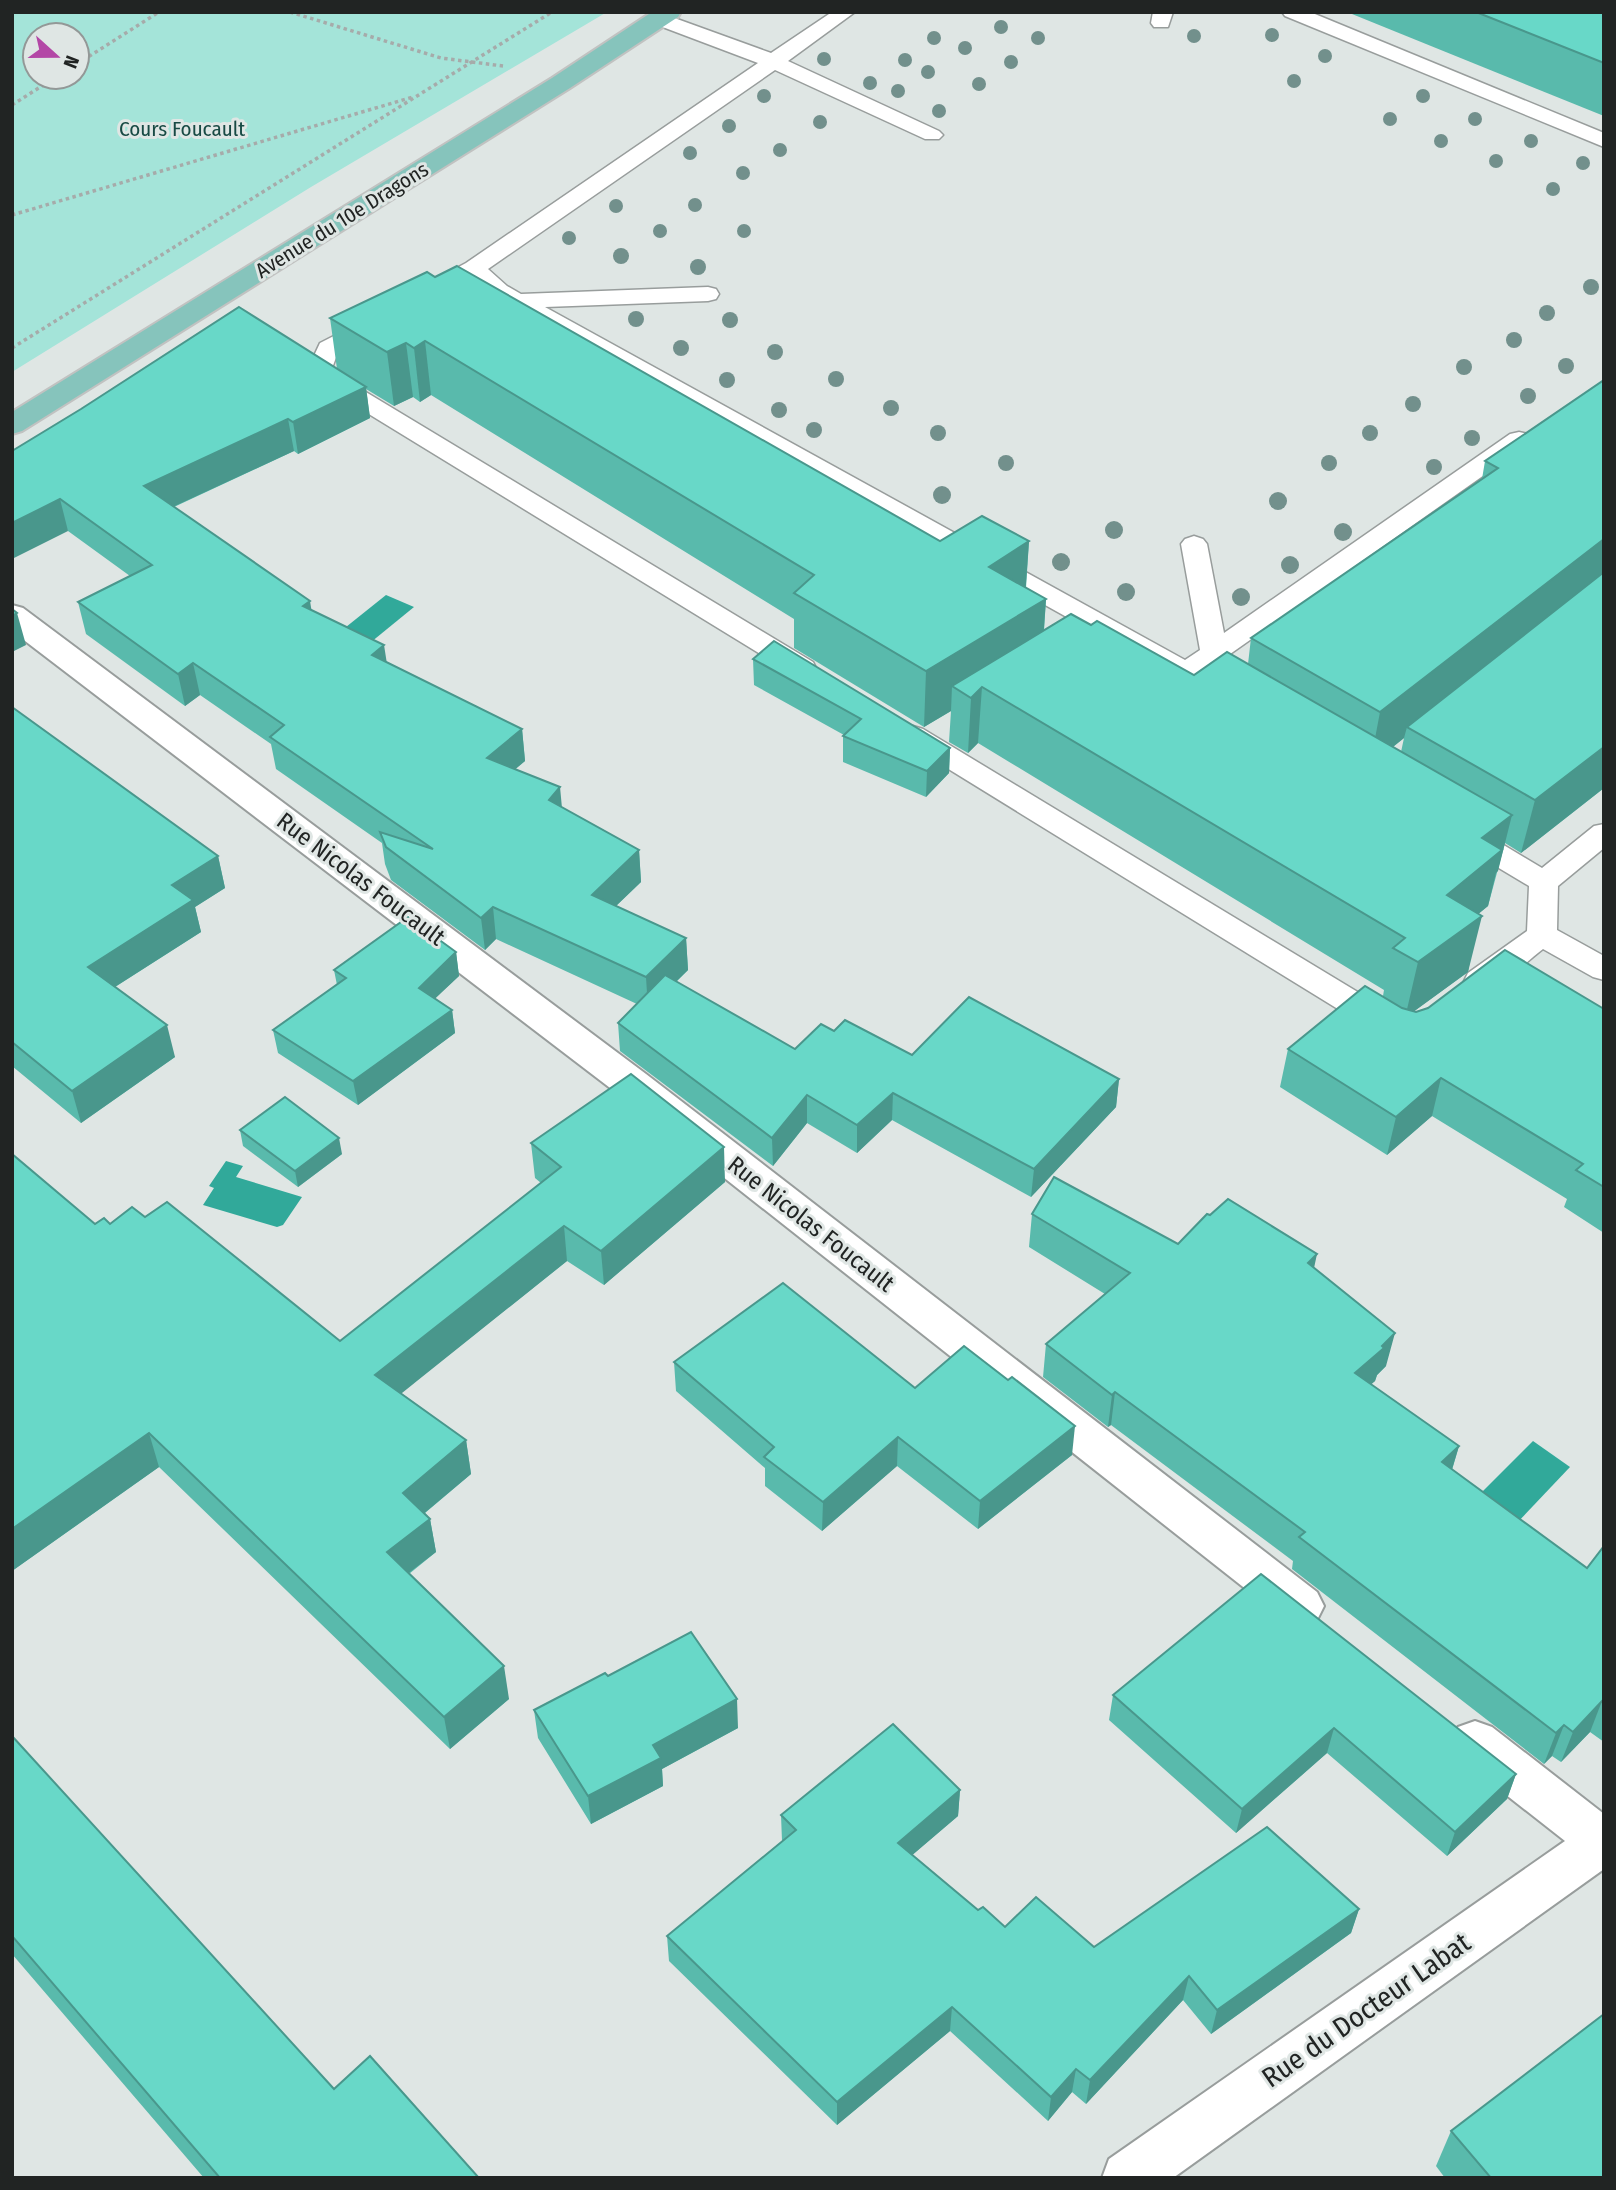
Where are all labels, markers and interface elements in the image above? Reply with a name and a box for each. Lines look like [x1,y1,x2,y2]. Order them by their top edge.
north arrow [21,21,91,91]
text: N [59,52,84,71]
park label: Cours Foucault [119,116,245,142]
street label: Avenue du 10e Dragons [251,156,433,284]
street label: Rue Nicolas Foucault [271,807,451,951]
street label: Rue Nicolas Foucault [722,1150,900,1298]
street label: Rue du Docteur Labat [1256,1925,1477,2094]

